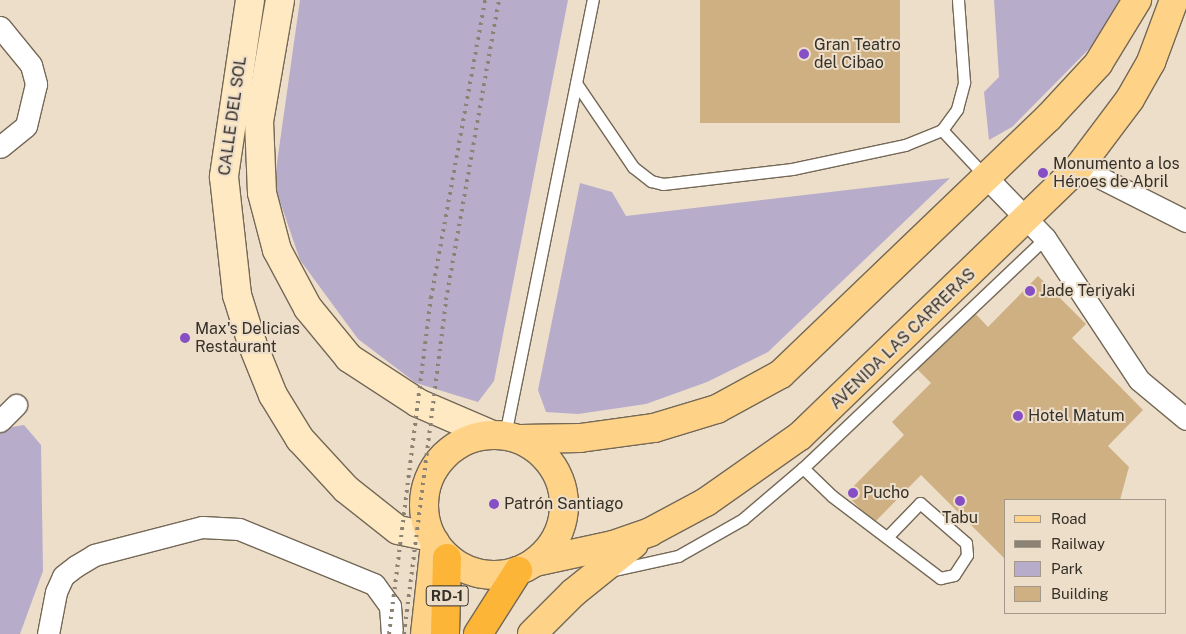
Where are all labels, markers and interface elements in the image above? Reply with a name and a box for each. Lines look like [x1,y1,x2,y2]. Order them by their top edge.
place label: Gran Teatro del Cibao [814,35,901,73]
marker: Gran Teatro del Cibao [798,48,810,60]
street label: CALLE DEL SOL [215,55,251,177]
place label: Monumento a los Héroes de Abril [1053,154,1180,192]
marker: Monumento a los Héroes de Abril [1037,167,1049,179]
street label: AVENIDA LAS CARRERAS [826,265,980,413]
place label: Jade Teriyaki [1040,281,1135,301]
marker: Jade Teriyaki [1024,285,1036,297]
place label: Max's Delicias Restaurant [195,319,300,357]
marker: Max's Delicias Restaurant [179,332,191,344]
place label: Hotel Matum [1028,406,1125,426]
marker: Hotel Matum [1012,410,1024,422]
place label: Pucho [863,483,909,503]
marker: Pucho [847,487,859,499]
place label: Patrón Santiago [504,494,623,514]
marker: Tabu [954,495,966,507]
marker: Patrón Santiago [488,498,500,510]
legend [1004,499,1166,614]
place label: Tabu [942,508,978,528]
text: Road [1051,510,1087,527]
text: Railway [1051,535,1105,552]
text: Park [1051,560,1083,577]
road number: RD-1 [424,584,470,608]
text: Building [1051,585,1109,602]

